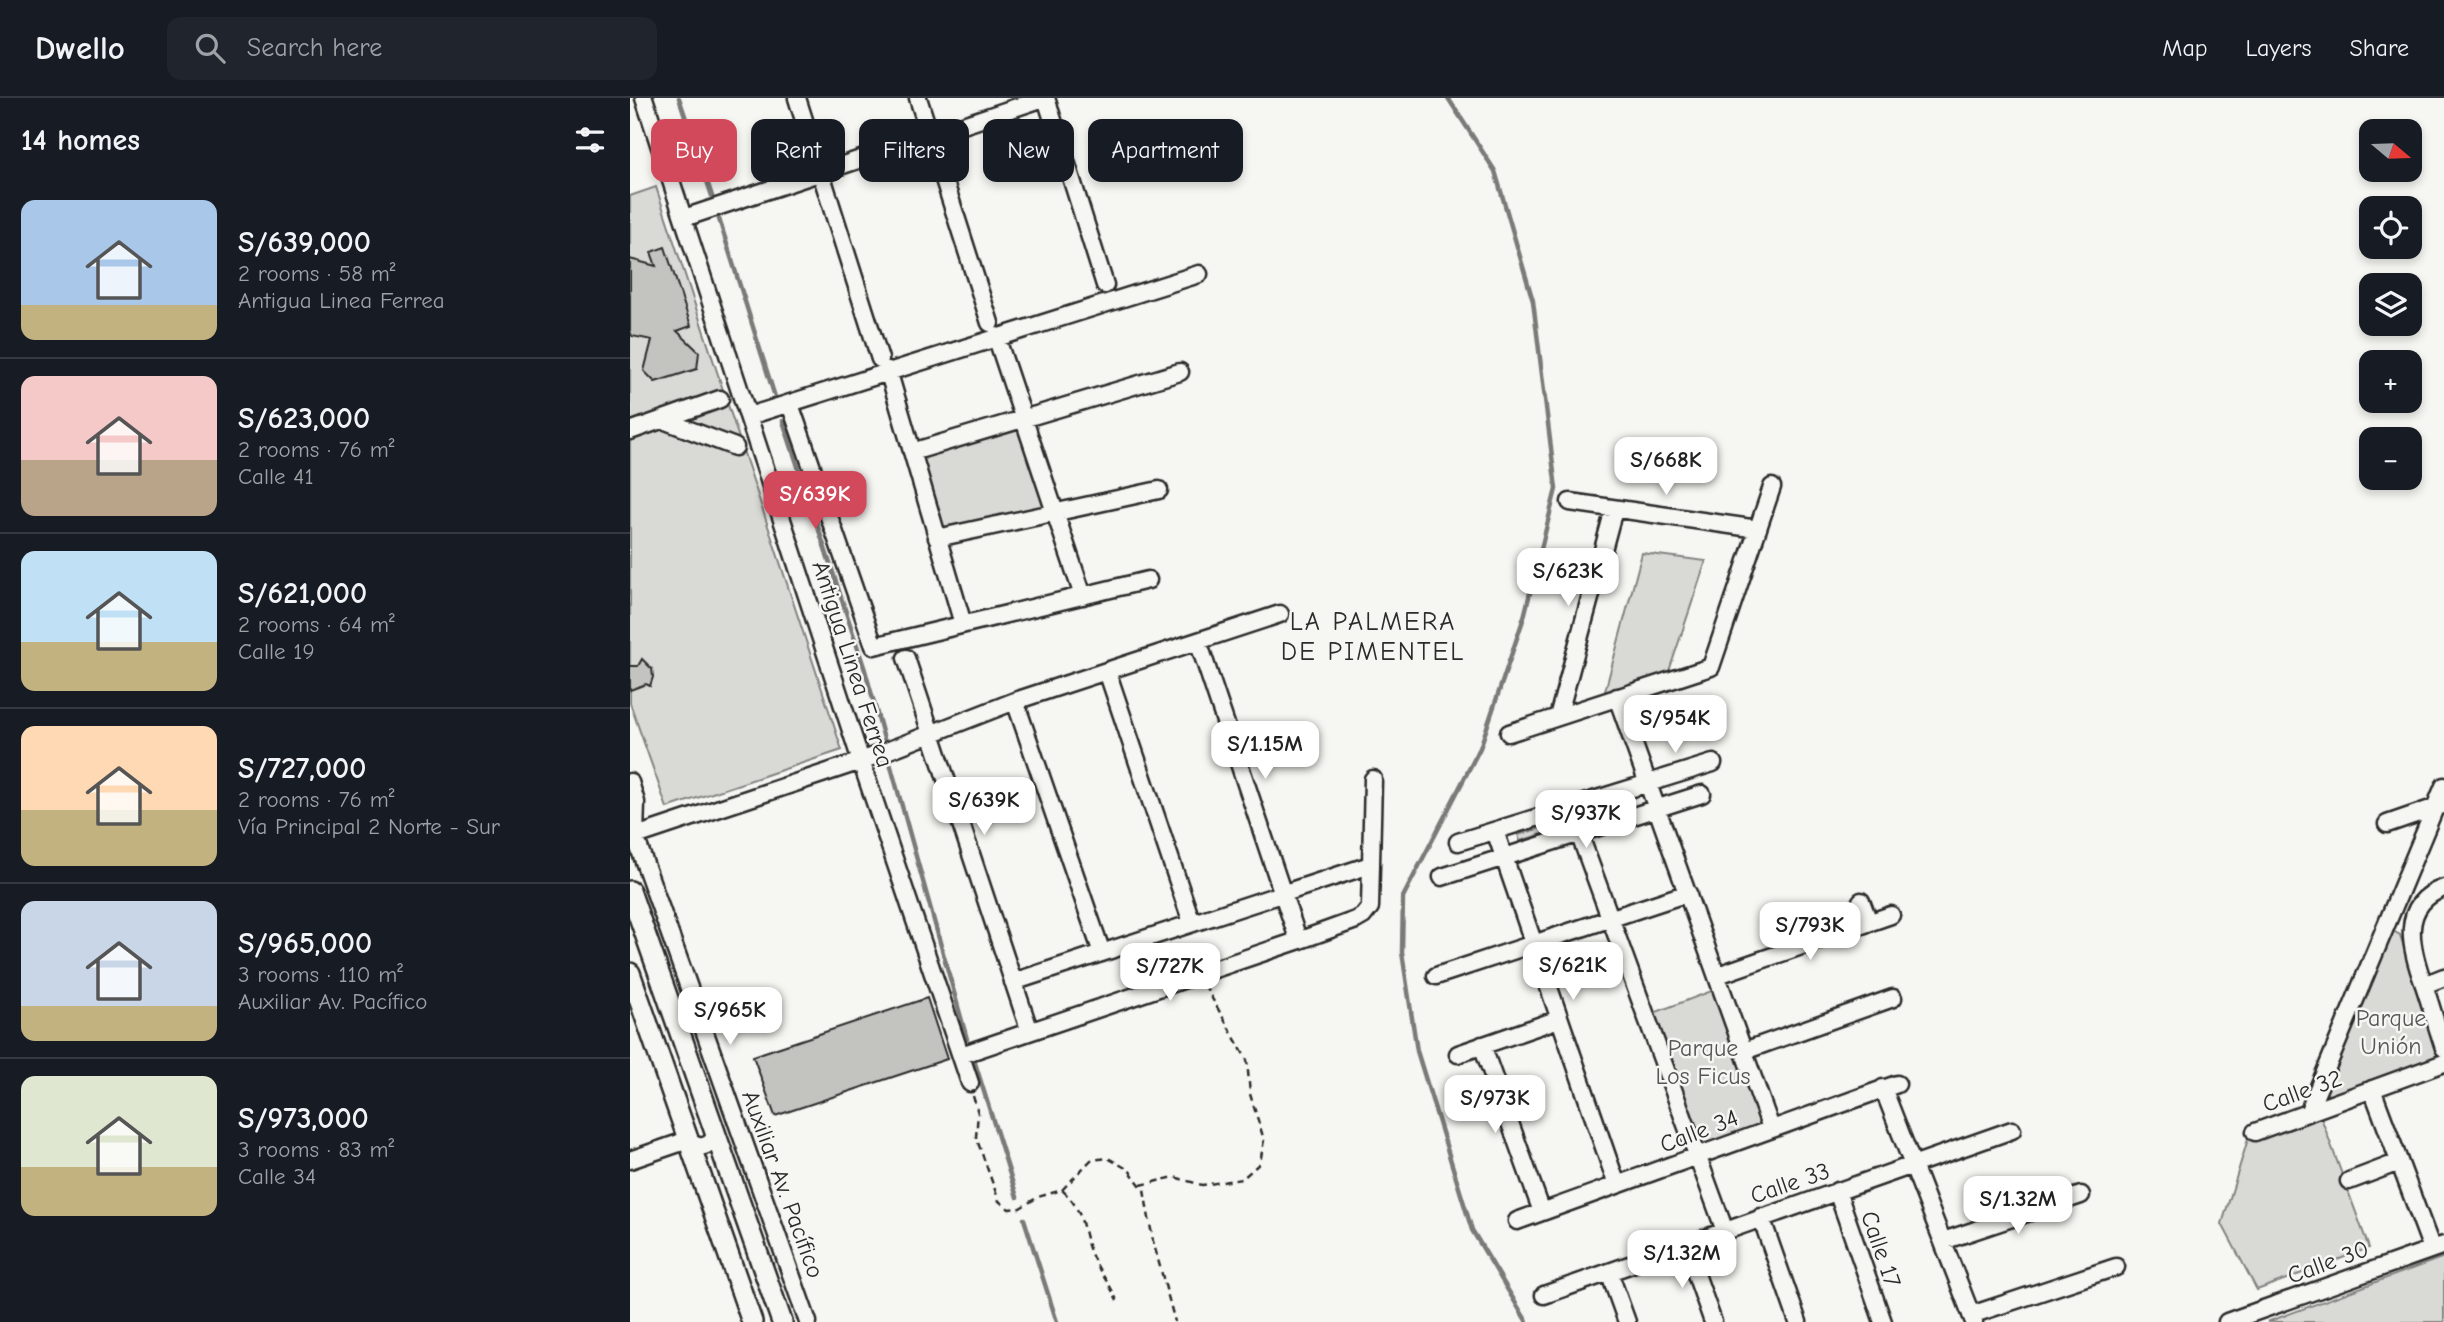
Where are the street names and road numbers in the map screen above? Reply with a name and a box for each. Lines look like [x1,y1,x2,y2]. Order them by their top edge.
street label: Antigua Linea Ferrea [806,557,900,771]
street label: Calle 32 [2259,1064,2345,1118]
street label: Auxiliar Av. Pacífico [736,1086,830,1282]
street label: Calle 34 [1656,1103,1742,1159]
street label: Calle 33 [1747,1156,1833,1210]
street label: Calle 17 [1855,1207,1907,1291]
street label: Calle 30 [2284,1234,2372,1290]

